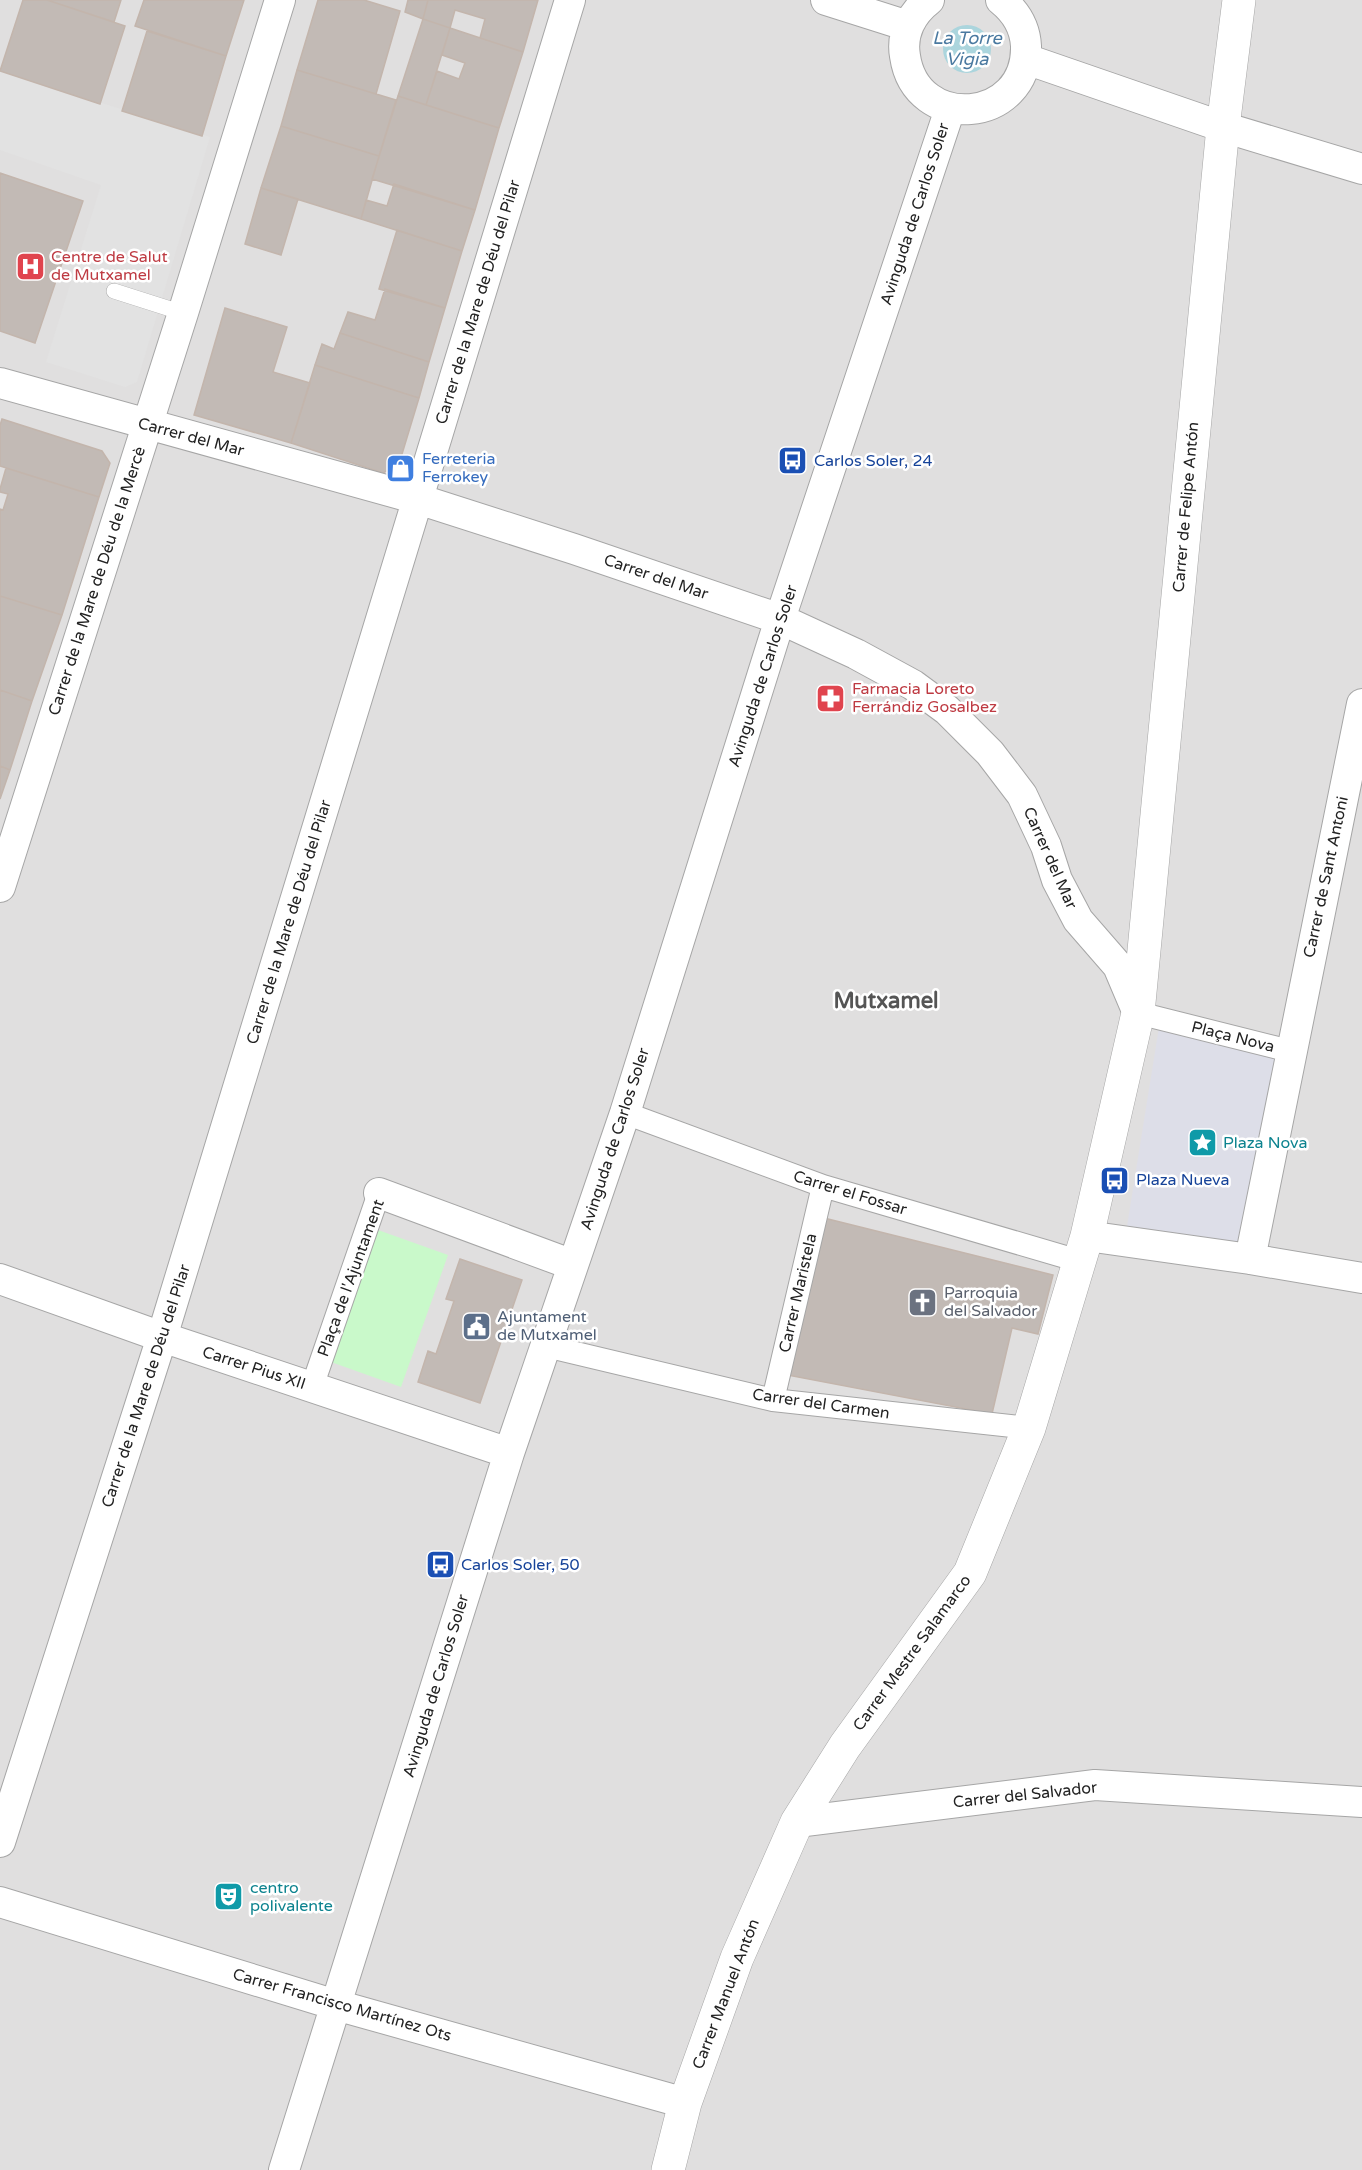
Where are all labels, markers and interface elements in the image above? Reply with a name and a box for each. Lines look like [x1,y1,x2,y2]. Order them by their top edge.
water label: La Torre Vigia [932,27,1003,70]
street label: Avinguda de Carlos Soler [876,119,954,308]
street label: Carrer de la Mare de Déu del Pilar [431,177,525,427]
place label: Centre de Salut de Mutxamel [51,247,168,285]
hospital icon: Centre de Salut de Mutxamel [14,250,46,282]
street label: Carrer del Mar [136,413,247,461]
street label: Carrer de Felipe Antón [1169,421,1203,593]
street label: Carrer de la Mare de Déu de la Mercè [44,444,150,718]
bus stop icon: Carlos Soler, 24 [777,445,809,477]
place label: Ferreteria Ferrokey [422,449,495,487]
place label: Carlos Soler, 24 [814,451,932,471]
shop icon: Ferreteria Ferrokey [385,452,417,484]
street label: Carrer del Mar [601,550,712,605]
street label: Avinguda de Carlos Soler [724,581,802,770]
place label: Farmacia Loreto Ferrándiz Gosalbez [852,679,997,717]
pharmacy icon: Farmacia Loreto Ferrándiz Gosalbez [815,682,847,714]
street label: Carrer de Sant Antoni [1299,795,1353,959]
street label: Carrer de la Mare de Déu del Pilar [242,797,336,1047]
street label: Carrer del Mar [1019,804,1082,913]
district label: Mutxamel [833,988,939,1014]
street label: Plaça Nova [1189,1017,1277,1057]
street label: Avinguda de Carlos Soler [576,1044,654,1233]
place icon: Plaza Nova [1186,1127,1218,1159]
place label: Plaza Nova [1223,1133,1307,1153]
bus stop icon: Plaza Nueva [1099,1164,1131,1196]
street label: Carrer el Fossar [791,1166,910,1220]
place label: Plaza Nueva [1136,1170,1230,1190]
street label: Plaça de l'Ajuntament [313,1197,389,1359]
street label: Carrer Maristela [775,1231,821,1355]
street label: Carrer de la Mare de Déu del Pilar [97,1261,195,1510]
place label: Parroquia del Salvador [944,1283,1038,1321]
church icon: Parroquia del Salvador [907,1286,939,1318]
place label: Ajuntament de Mutxamel [497,1307,597,1345]
public building icon: Ajuntament de Mutxamel [460,1310,492,1342]
street label: Carrer Pius XII [200,1342,308,1394]
street label: Carrer del Carmen [751,1384,891,1424]
bus stop icon: Carlos Soler, 50 [424,1549,456,1581]
place label: Carlos Soler, 50 [461,1555,579,1575]
street label: Carrer Mestre Salamarco [849,1571,975,1735]
street label: Avinguda de Carlos Soler [399,1591,474,1780]
street label: Carrer del Salvador [952,1777,1099,1813]
place label: centro polivalente [250,1878,333,1916]
theatre icon: centro polivalente [213,1881,245,1913]
street label: Carrer Manuel Antón [688,1916,764,2072]
street label: Carrer Francisco Martínez Ots [230,1964,454,2046]

